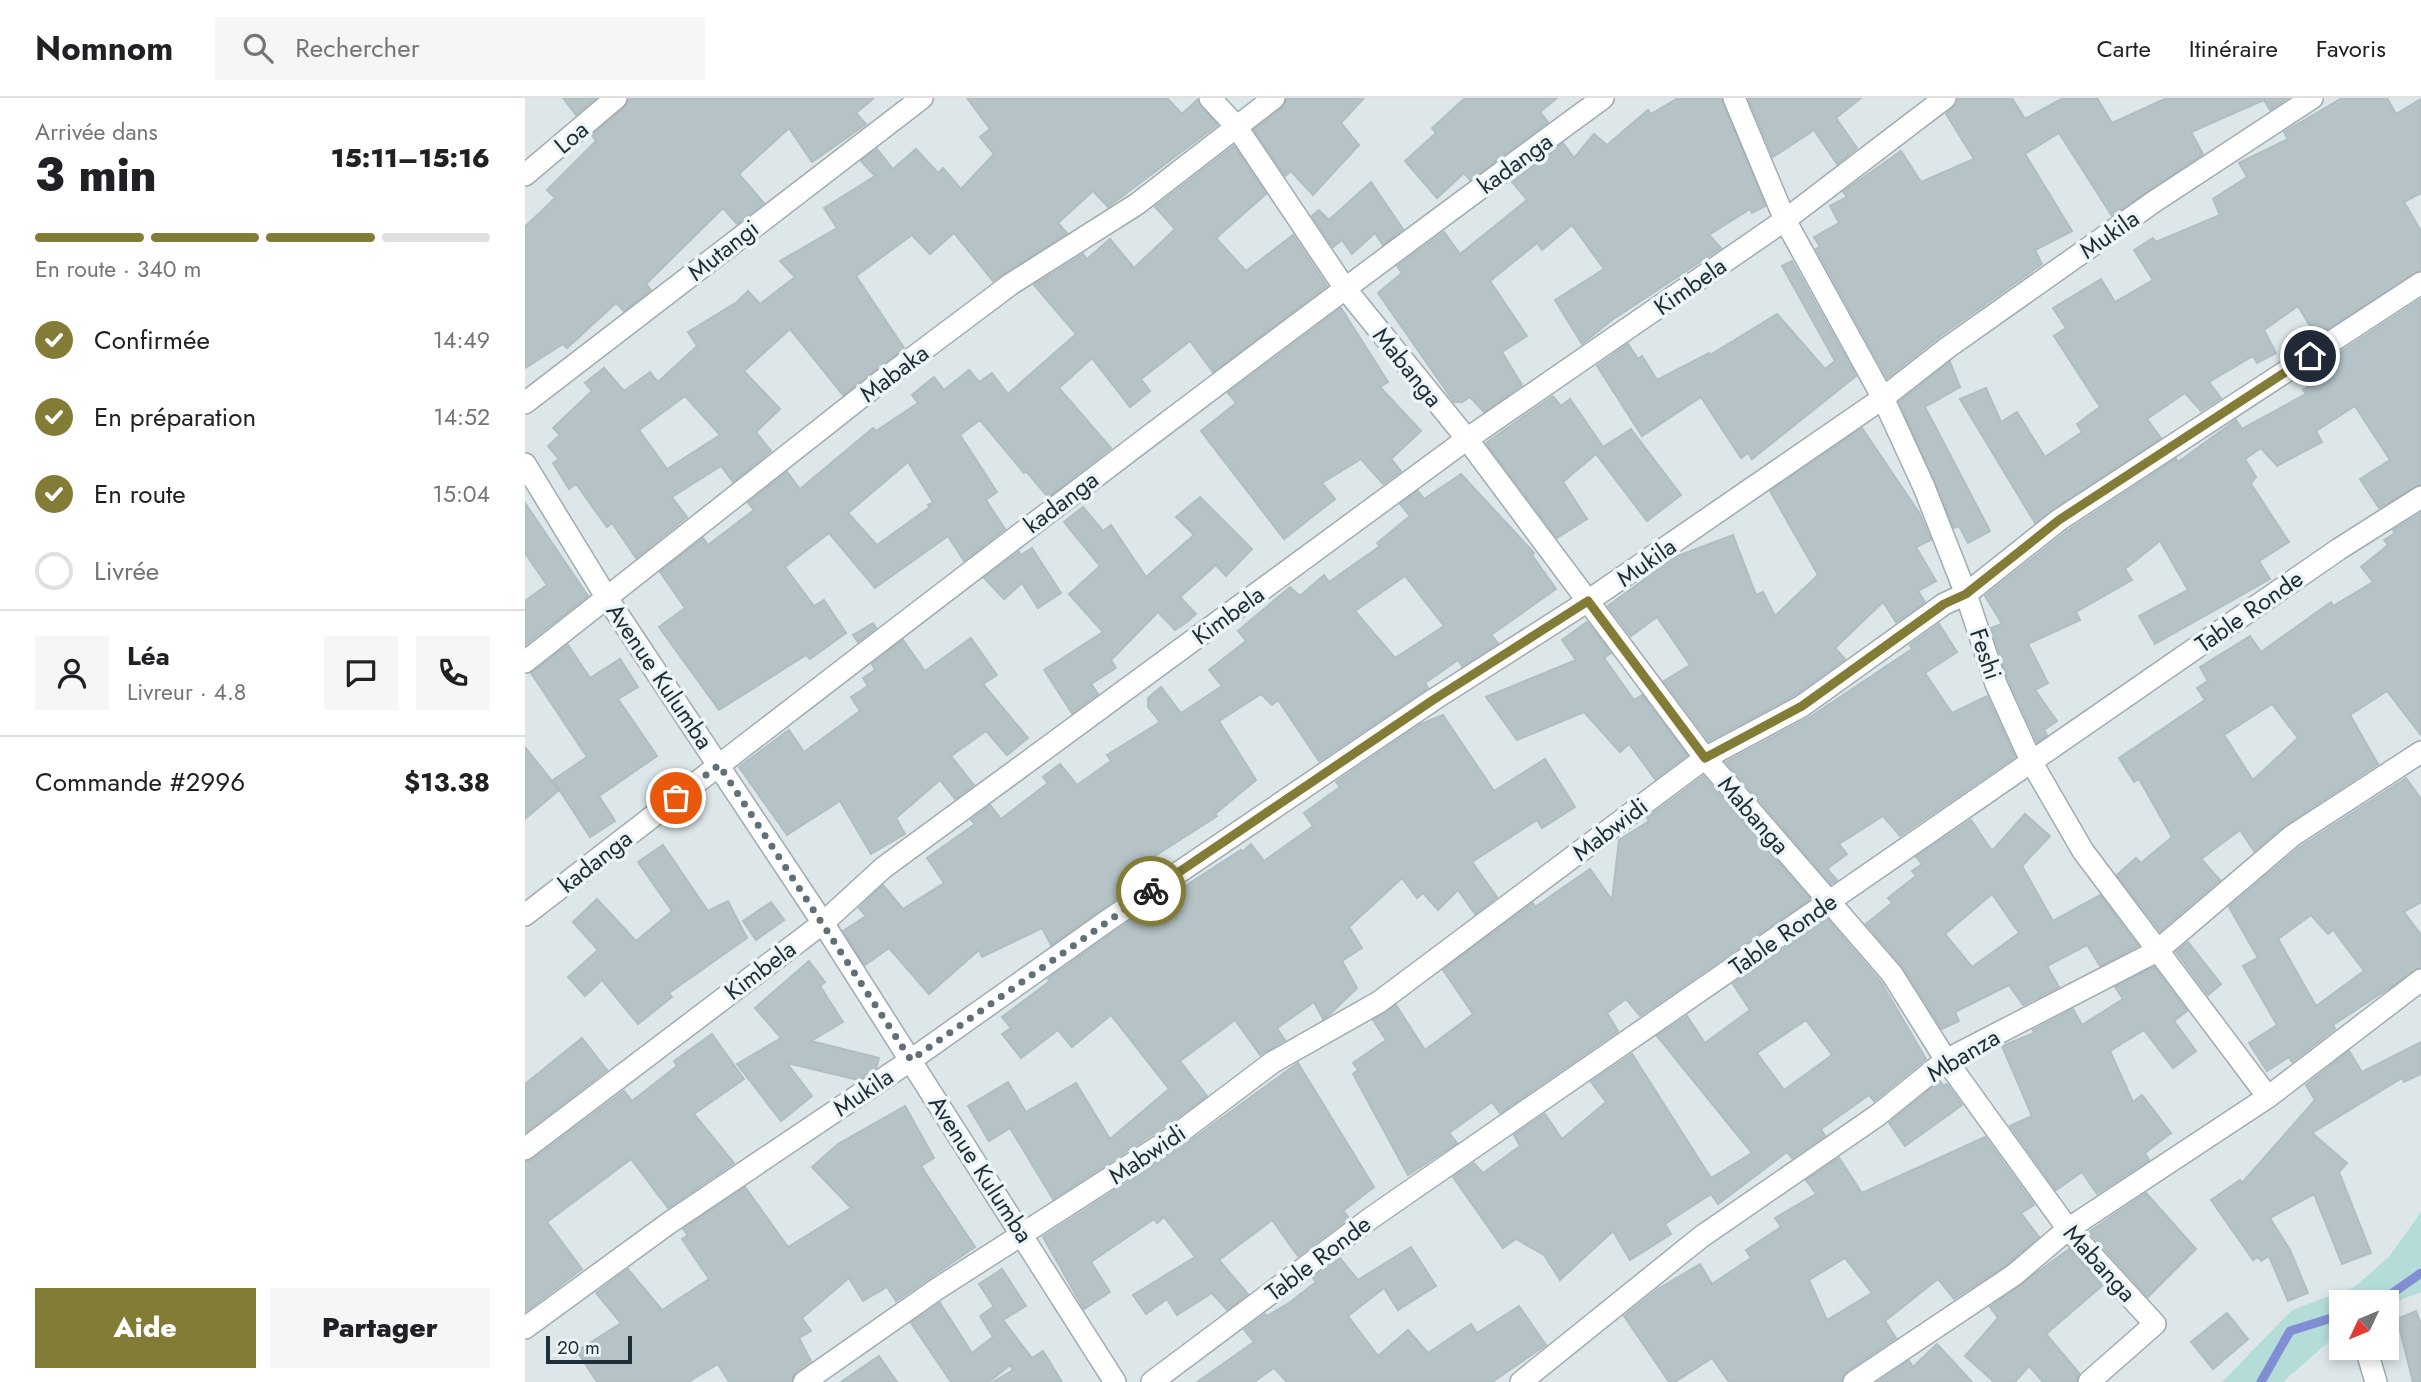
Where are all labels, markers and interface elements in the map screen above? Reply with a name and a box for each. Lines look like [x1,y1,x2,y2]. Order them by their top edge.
search box [215,17,705,80]
text: Nomnom [35,25,173,72]
icon: search [239,29,277,67]
text: Rechercher [295,29,420,67]
text: Carte [2096,31,2151,66]
text: Itinéraire [2189,31,2278,66]
text: Favoris [2316,31,2386,66]
street label: Loa [546,112,596,162]
text: Arrivée dans [35,115,158,149]
street label: kadanga [1470,124,1560,202]
text: 15:11–15:16 [331,139,490,177]
text: 3 min [35,142,157,208]
street label: Mukila [2072,201,2146,267]
street label: Mutangi [680,211,766,289]
street label: Kimbela [1647,248,1733,324]
text: En route · 340 m [35,252,201,286]
street label: Mabanga [1365,319,1451,415]
icon: check [35,321,73,359]
text: Confirmée [94,321,210,359]
text: 14:49 [433,323,490,357]
pin [2280,326,2340,386]
street label: Mabaka [852,335,936,411]
icon: home [2291,337,2329,375]
icon: check [35,398,73,436]
text: En préparation [94,398,256,436]
text: 14:52 [433,400,490,434]
street label: kadanga [1016,462,1106,542]
icon: check [35,475,73,513]
text: En route [94,475,186,513]
text: 15:04 [433,477,490,511]
street label: Mukila [1609,529,1683,595]
text: Livrée [94,552,159,590]
street label: Table Ronde [2188,561,2310,661]
street label: Kimbela [1185,577,1271,653]
street label: Avenue Kulumba [598,596,722,756]
street label: Feshi [1961,624,2011,684]
button: person [35,636,109,710]
button: chat [324,636,398,710]
button: phone [416,636,490,710]
text: Léa [127,637,170,675]
text: Livreur · 4.8 [127,675,246,709]
text: Commande #2996 [35,763,245,801]
text: $13.38 [404,763,490,801]
pin [646,768,706,828]
street label: Mabanga [1710,768,1798,862]
icon: bag [657,779,695,817]
street label: Mabwidi [1565,789,1655,869]
street label: kadanga [551,821,639,901]
courier [1116,856,1186,926]
icon: bike [1132,872,1170,910]
street label: Table Ronde [1722,884,1844,984]
street label: Kimbela [717,931,803,1009]
street label: Mbanza [1920,1019,2006,1091]
street label: Mukila [826,1059,900,1125]
street label: Avenue Kulumba [920,1088,1042,1250]
street label: Mabwidi [1101,1115,1193,1193]
street label: Table Ronde [1258,1207,1378,1309]
street label: Mabanga [2056,1216,2144,1310]
button: Aide [35,1288,256,1368]
button: Partager [270,1288,490,1368]
north arrow [2329,1290,2399,1360]
map controls [2329,1290,2399,1360]
scale bar [546,1333,632,1365]
text: 20 m [557,1334,600,1361]

